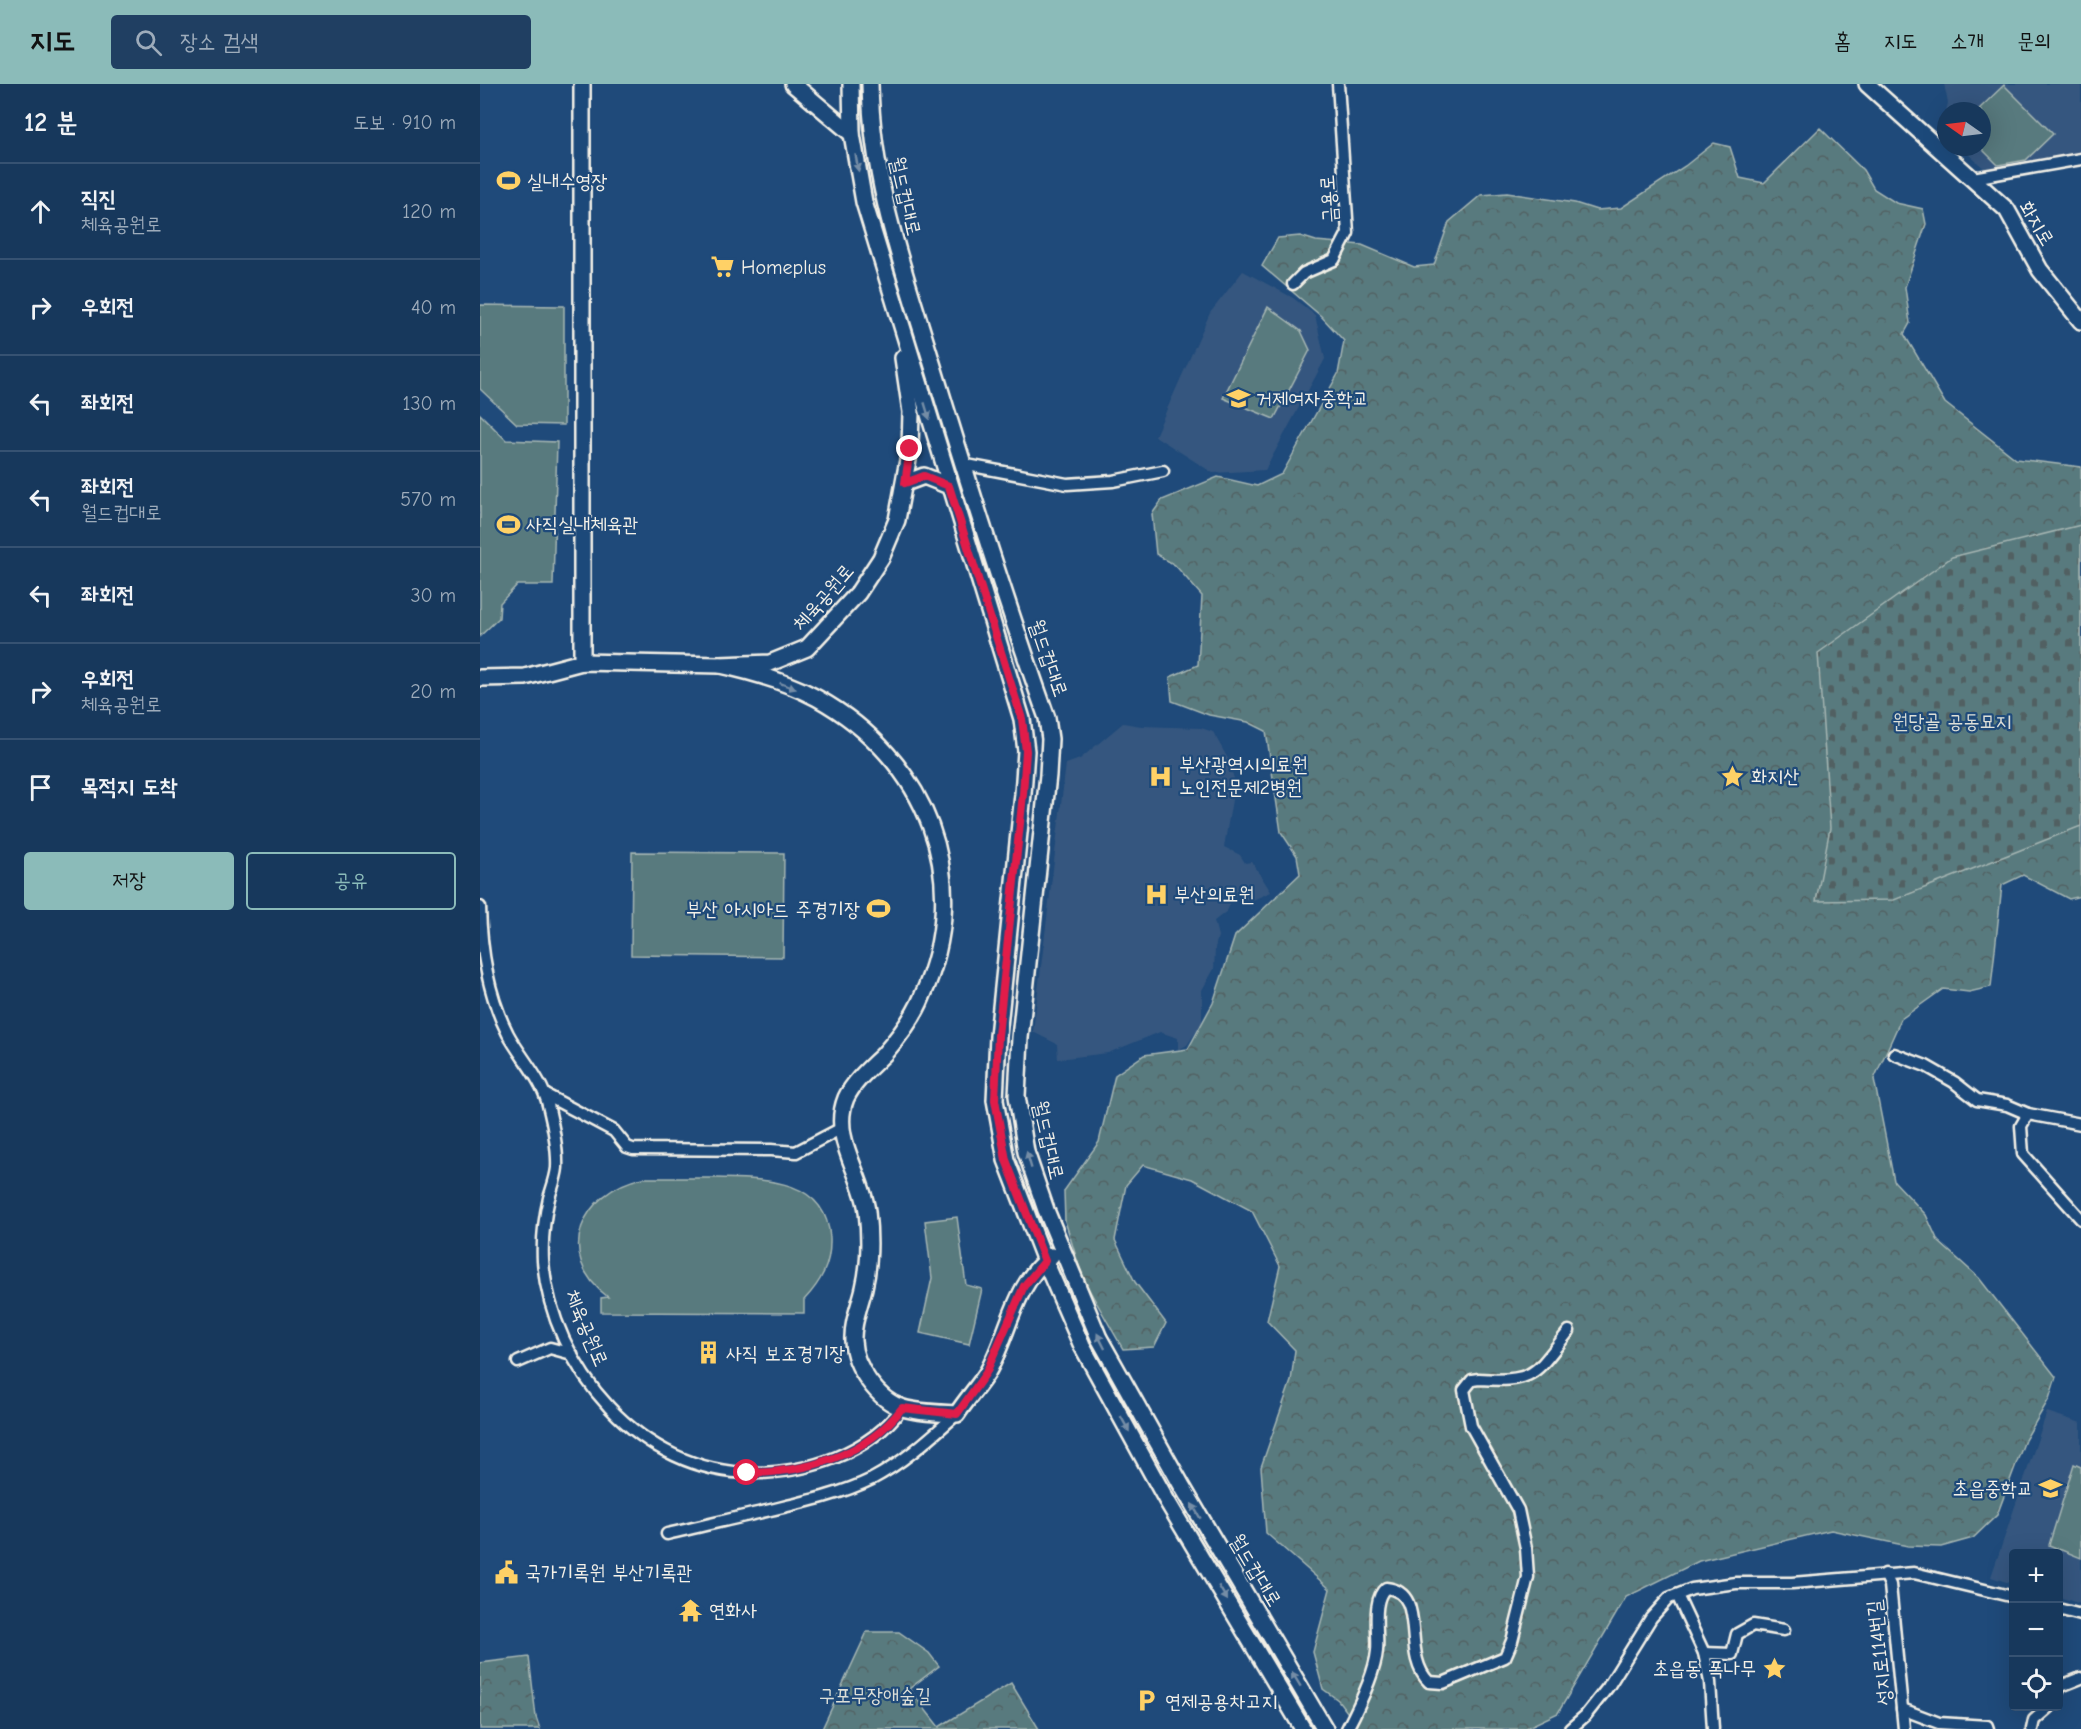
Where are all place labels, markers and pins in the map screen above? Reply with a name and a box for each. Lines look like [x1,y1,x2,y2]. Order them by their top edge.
sports icon: 실내수영장 [496,168,522,194]
place label: 실내수영장 [527,170,607,193]
supermarket icon: Homeplus [710,254,736,280]
place label: Homeplus [741,256,826,279]
school or university icon: 거제여자중학교 [1225,385,1251,411]
place label: 거제여자중학교 [1256,387,1369,410]
sports icon: 사직실내체육관 [495,511,521,537]
place label: 사직실내체육관 [526,513,639,536]
place label: 부산광역시의료원 노인전문제2병원 [1179,753,1308,799]
hospital icon: 부산광역시의료원 노인전문제2병원 [1148,763,1174,789]
place icon: 화지산 [1720,763,1746,789]
place label: 화지산 [1751,765,1799,788]
hospital icon: 부산의료원 [1143,881,1169,907]
place label: 부산의료원 [1174,883,1254,906]
sports icon: 부산 아시아드 주경기장 [865,896,891,922]
place label: 부산 아시아드 주경기장 [686,898,860,921]
building icon: 사직 보조경기장 [695,1340,721,1366]
place label: 사직 보조경기장 [726,1342,845,1365]
school or university icon: 초읍중학교 [2038,1475,2064,1501]
place label: 초읍중학교 [1953,1477,2033,1500]
public building icon: 국가기록원 부산기록관 [494,1559,520,1585]
place label: 국가기록원 부산기록관 [525,1561,693,1584]
temple icon: 연화사 [678,1597,704,1623]
place label: 연화사 [709,1599,757,1622]
place icon: 초읍동 폭나무 [1761,1655,1787,1681]
place label: 초읍동 폭나무 [1653,1657,1756,1680]
parking icon: 연제공용차고지 [1134,1688,1160,1714]
place label: 연제공용차고지 [1165,1690,1278,1713]

